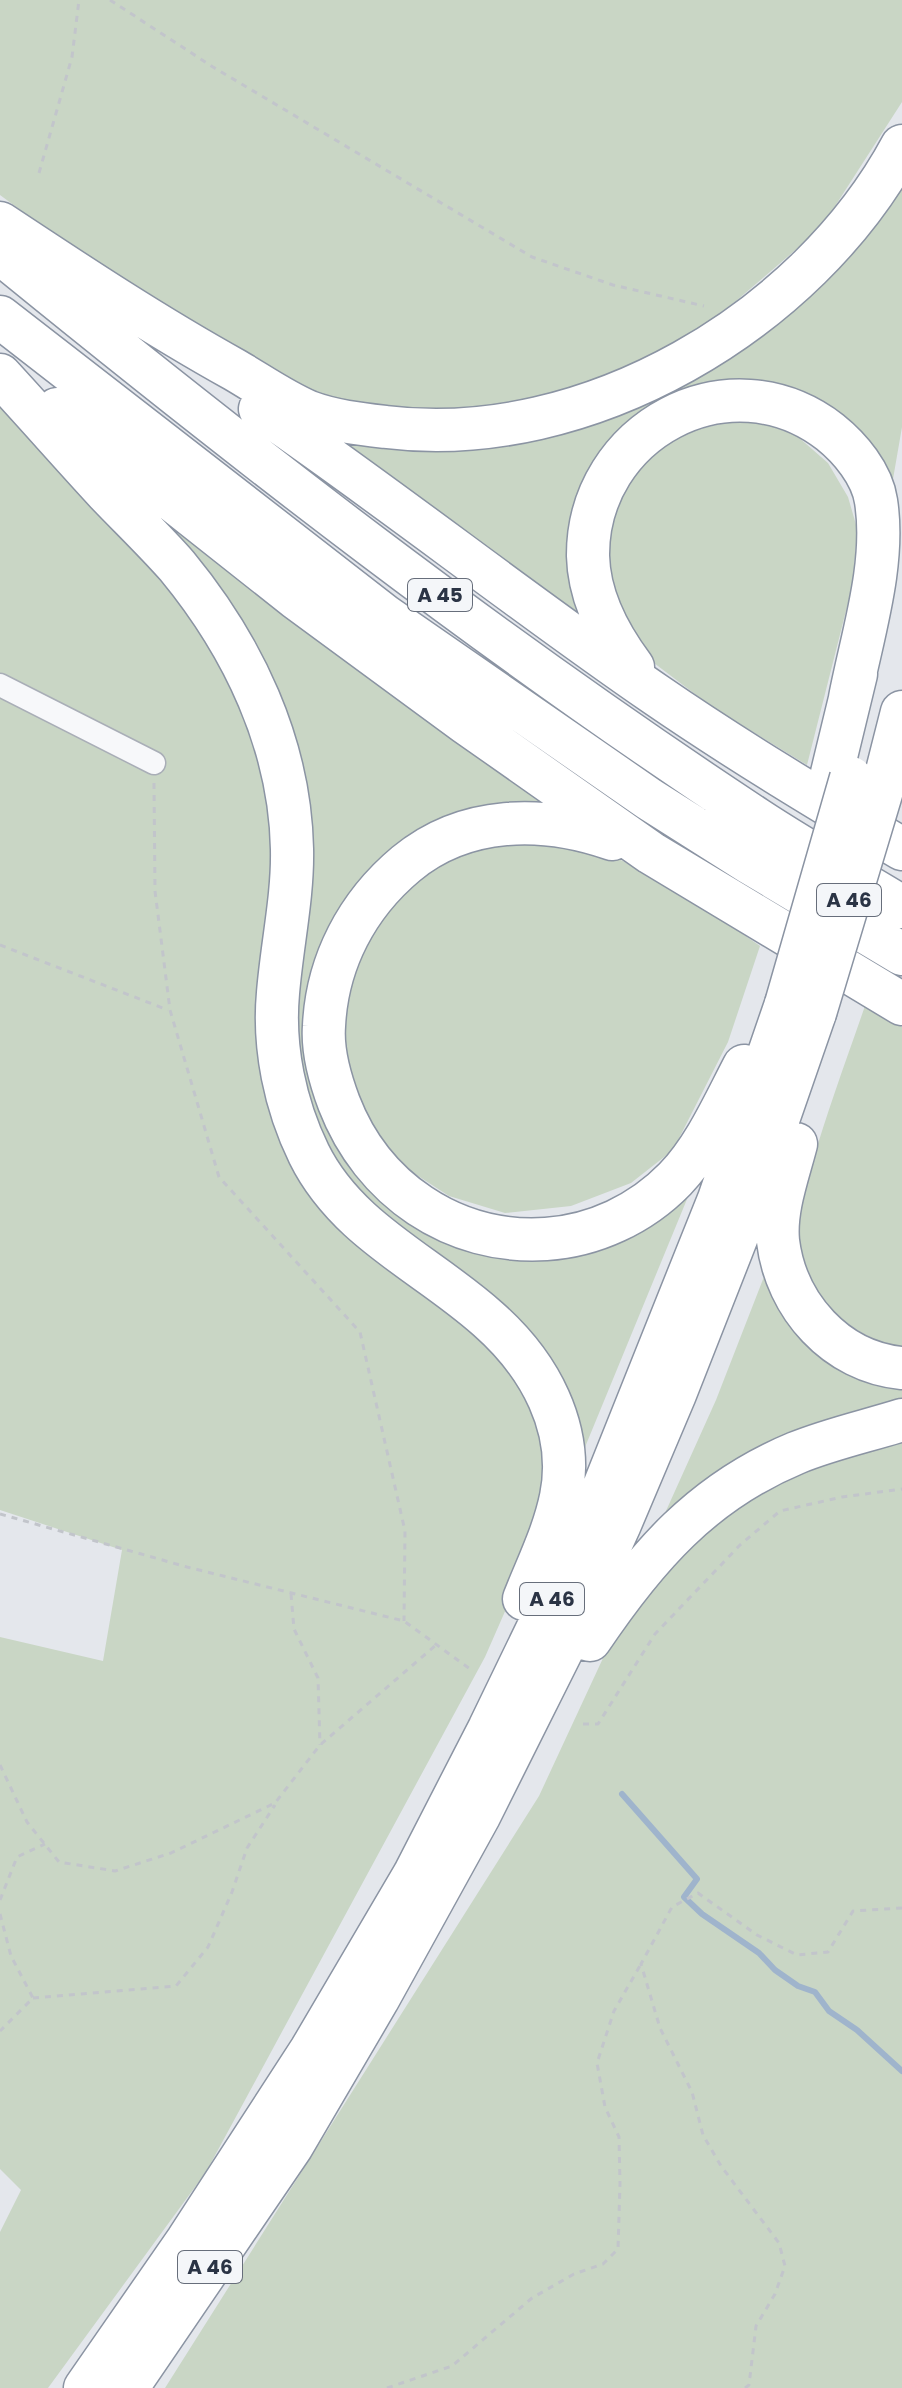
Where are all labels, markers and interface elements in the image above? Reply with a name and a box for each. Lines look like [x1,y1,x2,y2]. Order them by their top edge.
road number: A 45 [408,579,472,611]
road number: A 46 [817,884,881,916]
road number: A 46 [520,1583,584,1615]
road number: A 46 [178,2251,242,2283]

